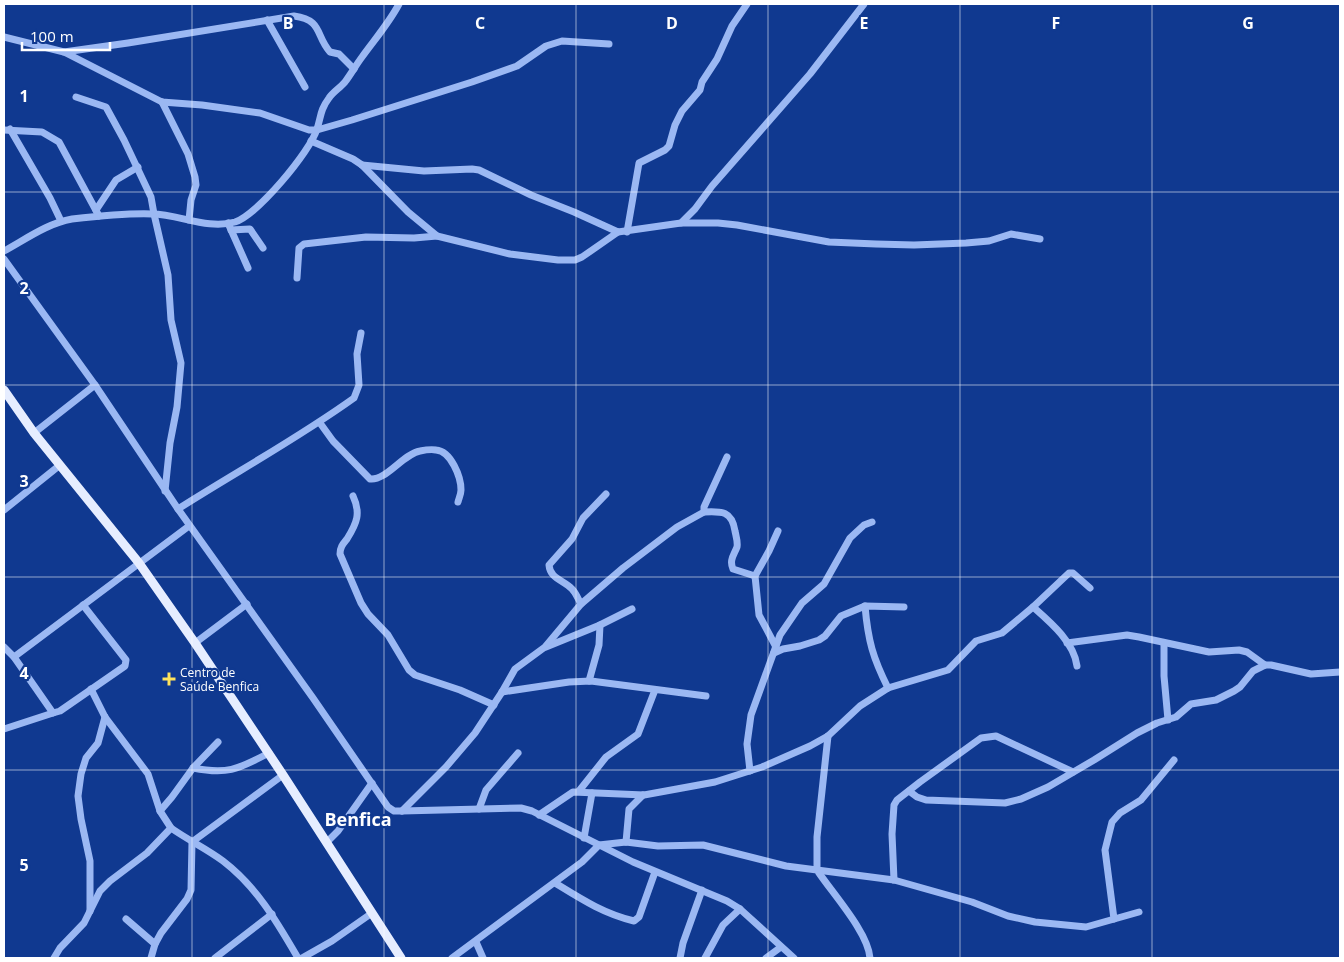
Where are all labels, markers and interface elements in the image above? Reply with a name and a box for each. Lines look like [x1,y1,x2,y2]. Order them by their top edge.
text: B [283,12,293,34]
text: C [475,12,485,34]
text: D [666,12,678,34]
text: E [860,12,869,34]
text: F [1052,12,1060,34]
text: G [1242,12,1254,34]
scale bar [22,20,110,52]
text: 100 m [30,26,74,46]
text: 1 [19,85,29,107]
text: 2 [19,277,29,299]
text: 3 [19,470,29,492]
text: 4 [19,662,29,684]
place label: Centro de Saúde Benfica [180,664,259,695]
marker: Centro de Saúde Benfica [162,672,176,686]
district label: Benfica [324,807,392,831]
text: 5 [19,854,29,876]

